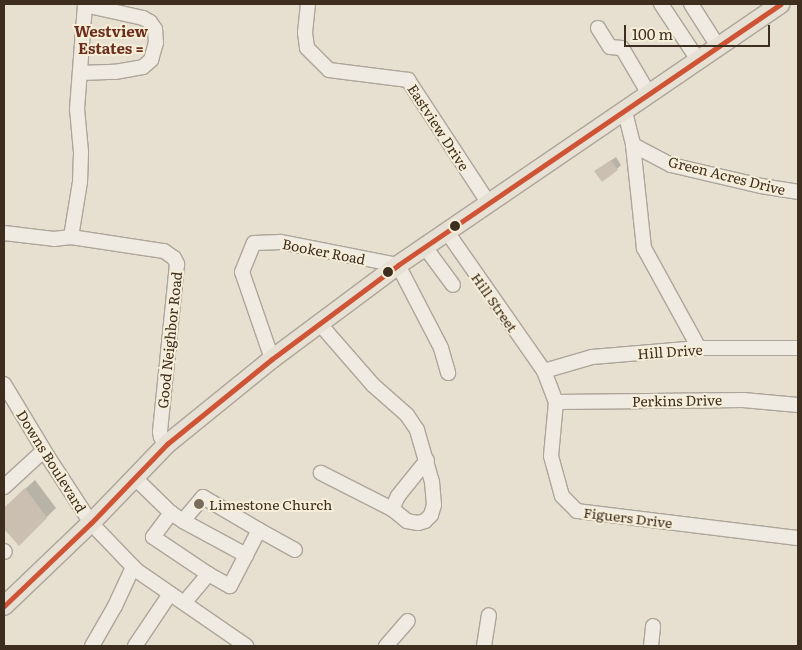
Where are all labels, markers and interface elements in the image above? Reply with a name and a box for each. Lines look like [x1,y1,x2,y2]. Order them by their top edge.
scale bar [627,15,773,47]
district label: Westview Estates = [74,21,148,56]
text: 100 m [632,22,673,45]
street label: Eastview Drive [405,81,473,173]
street label: Green Acres Drive [667,152,787,198]
unlabelled marker [450,221,460,231]
street label: Booker Road [281,235,367,267]
unlabelled marker [383,267,393,277]
street label: Hill Street [468,269,522,335]
street label: Good Neighbor Road [153,271,185,409]
street label: Hill Drive [637,340,703,362]
street label: Perkins Drive [632,391,722,409]
street label: Downs Boulevard [14,407,90,515]
place label: Limestone Church [209,496,332,512]
marker: Limestone Church [193,498,205,510]
street label: Figuers Drive [583,503,673,531]

